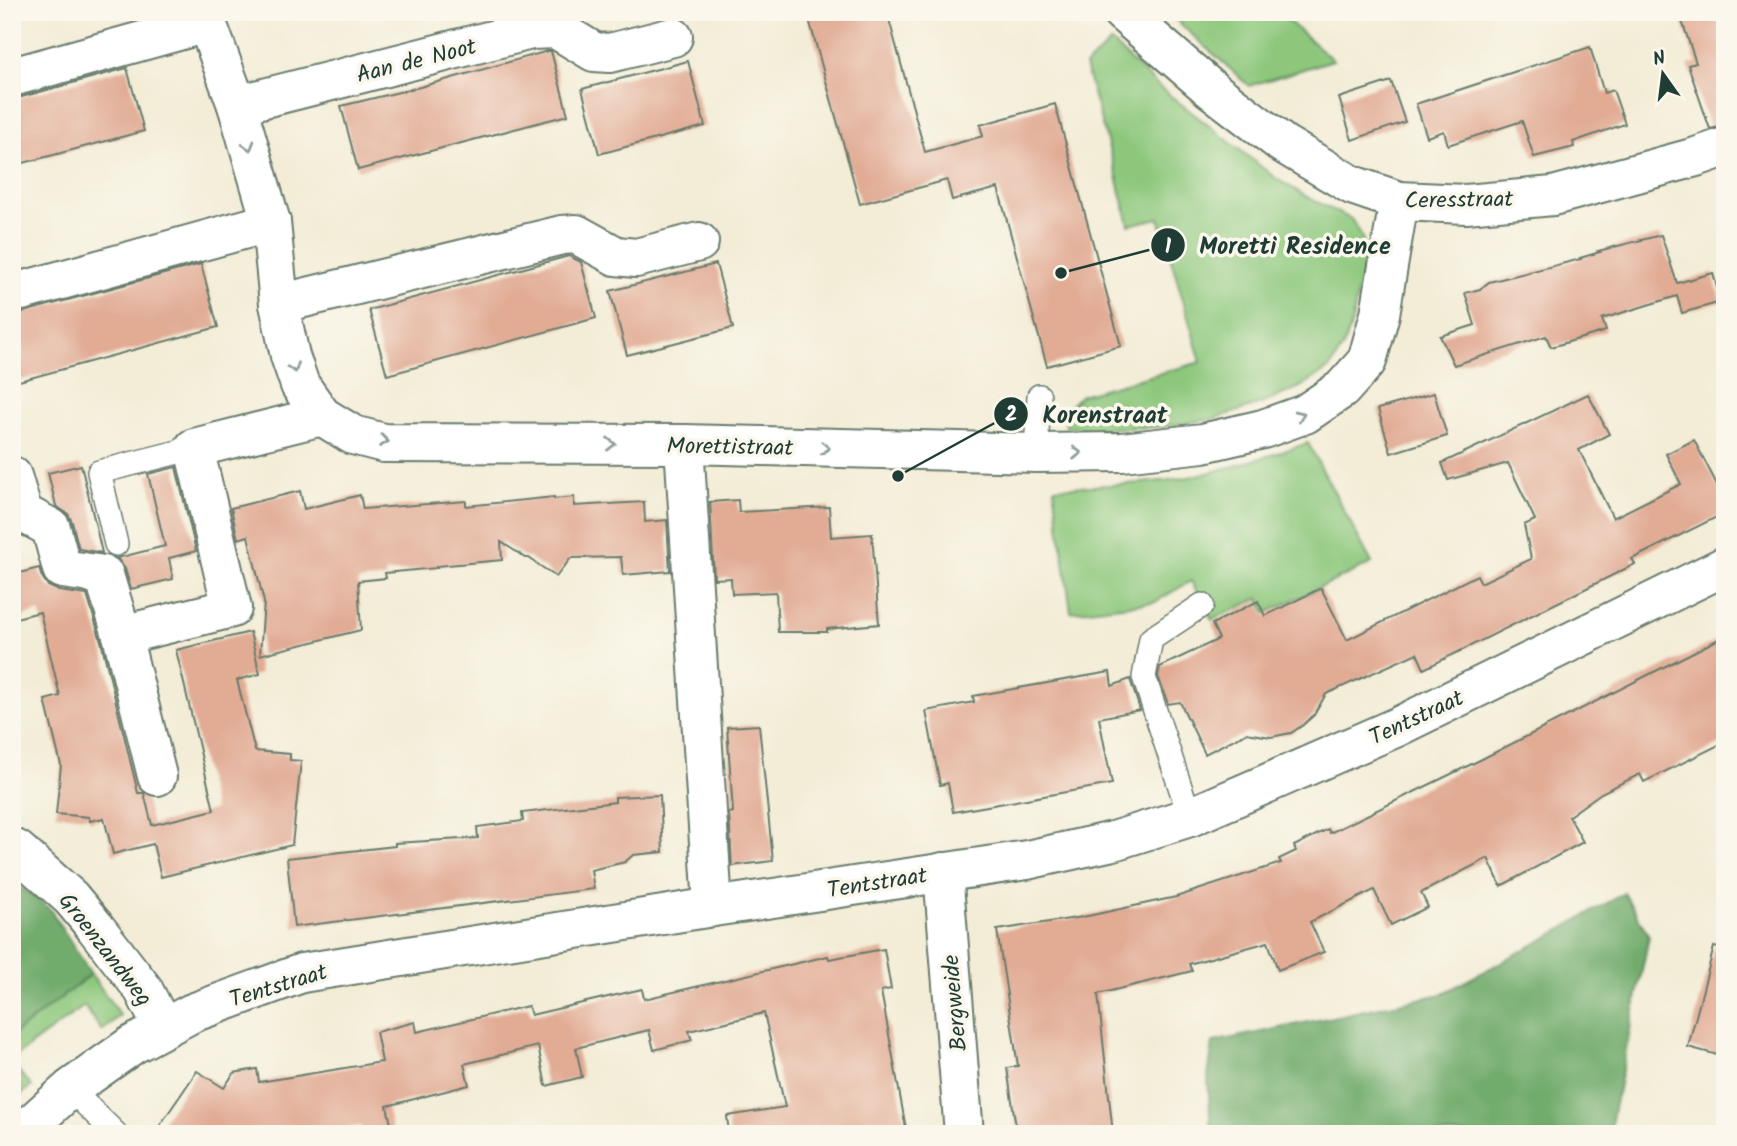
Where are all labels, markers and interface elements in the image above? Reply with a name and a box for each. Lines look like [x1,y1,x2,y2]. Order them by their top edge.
street label: Aan de Noot [353,29,481,94]
north arrow [1628,38,1698,108]
text: N [1650,43,1669,75]
one-way arrow [241,140,256,152]
street label: Ceresstraat [1404,182,1515,220]
callout: Moretti Residence [1151,223,1405,268]
text: Moretti Residence [1199,228,1391,267]
text: 1 [1165,231,1172,264]
one-way arrow [286,362,300,374]
callout: Korenstraat [993,392,1181,437]
text: Korenstraat [1042,397,1169,436]
text: 2 [1005,399,1017,432]
one-way arrow [1293,409,1305,423]
street label: Morettistraat [666,429,795,467]
one-way arrow [378,434,390,449]
one-way arrow [606,436,617,452]
one-way arrow [820,441,831,456]
one-way arrow [1072,445,1083,460]
street label: Tentstraat [1364,681,1471,756]
street label: Tentstraat [825,858,931,910]
street label: Groenzandweg [48,886,161,1015]
street label: Bergweide [934,953,978,1053]
street label: Tentstraat [225,955,333,1019]

